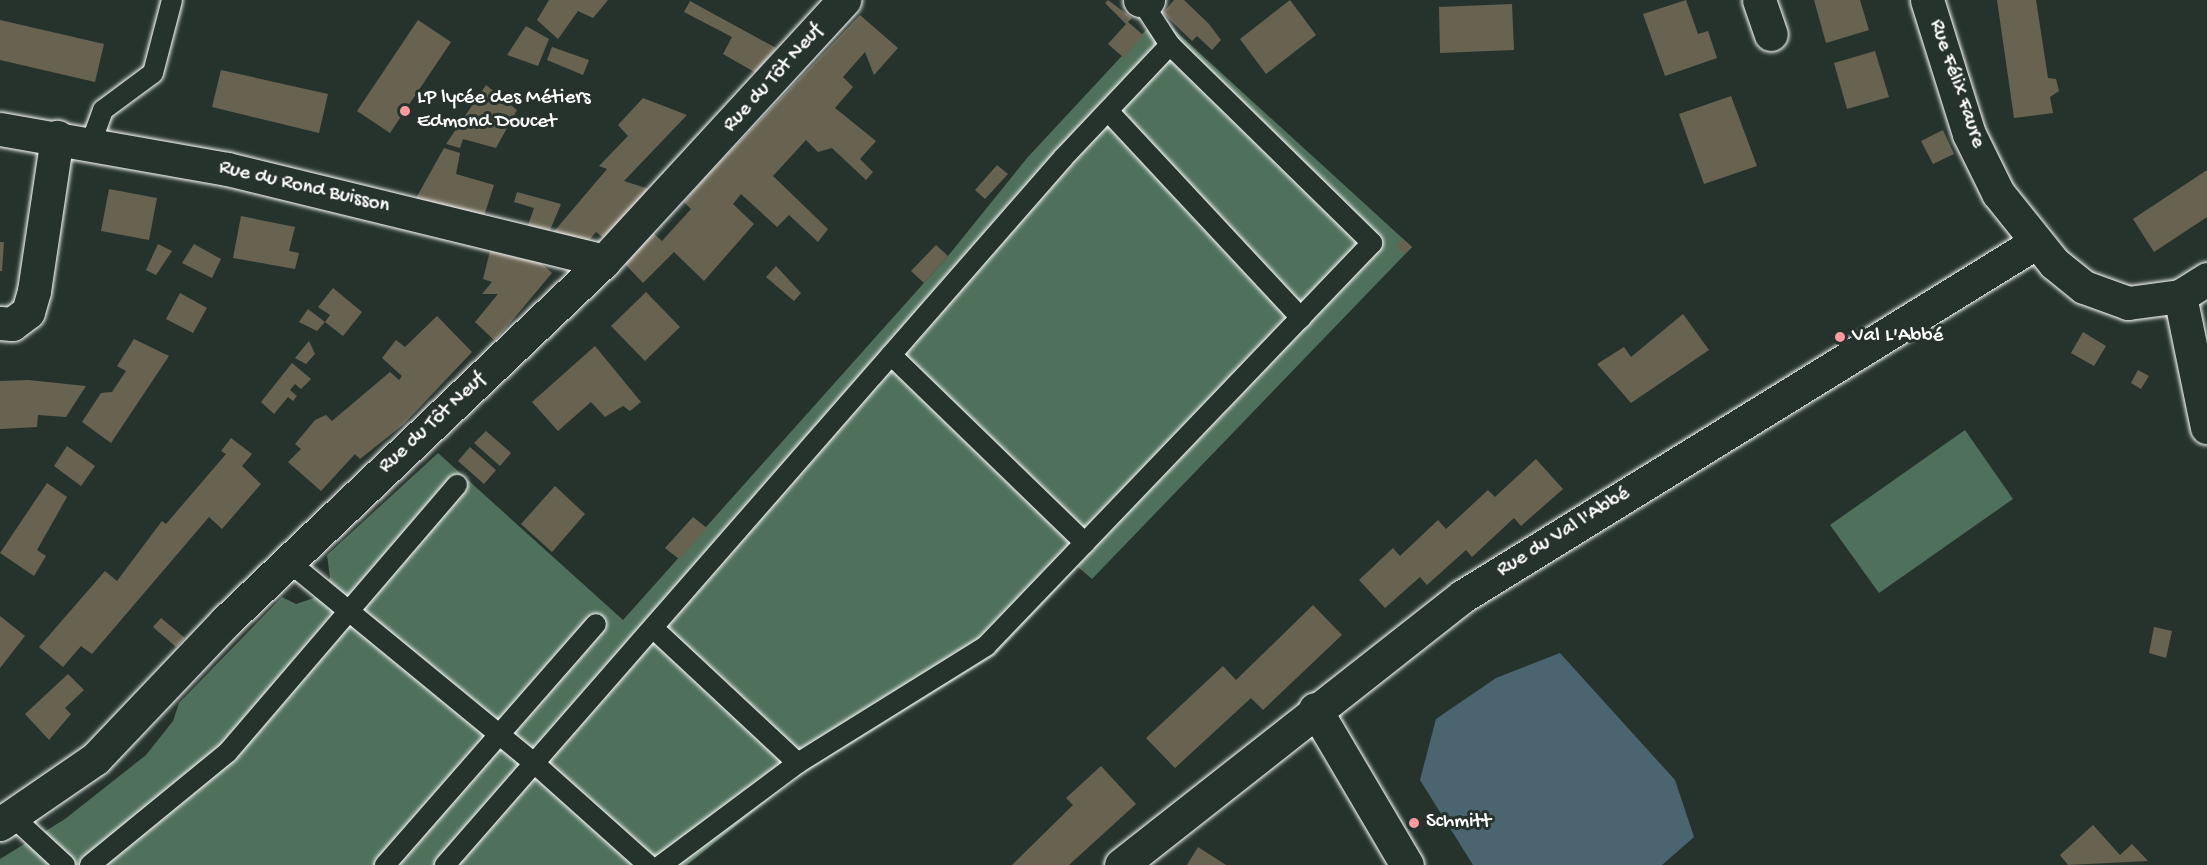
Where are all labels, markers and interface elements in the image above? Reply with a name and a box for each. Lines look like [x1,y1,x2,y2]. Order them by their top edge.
street label: Rue Félix Faure [1922,17,1990,151]
street label: Rue du Tôt Neuf [719,20,829,138]
place label: LP lycée des Métiers Edmond Doucet [417,86,590,136]
marker: LP lycée des Métiers Edmond Doucet [398,104,412,118]
street label: Rue du Rond Buisson [216,156,392,220]
place label: Val L'Abbé [1852,324,1943,350]
marker: Val L'Abbé [1833,330,1847,344]
street label: Rue du Tôt Neuf [374,368,492,480]
street label: Rue du Val l'Abbé [1493,482,1635,584]
place label: Schmitt [1426,810,1491,836]
marker: Schmitt [1407,816,1421,830]

